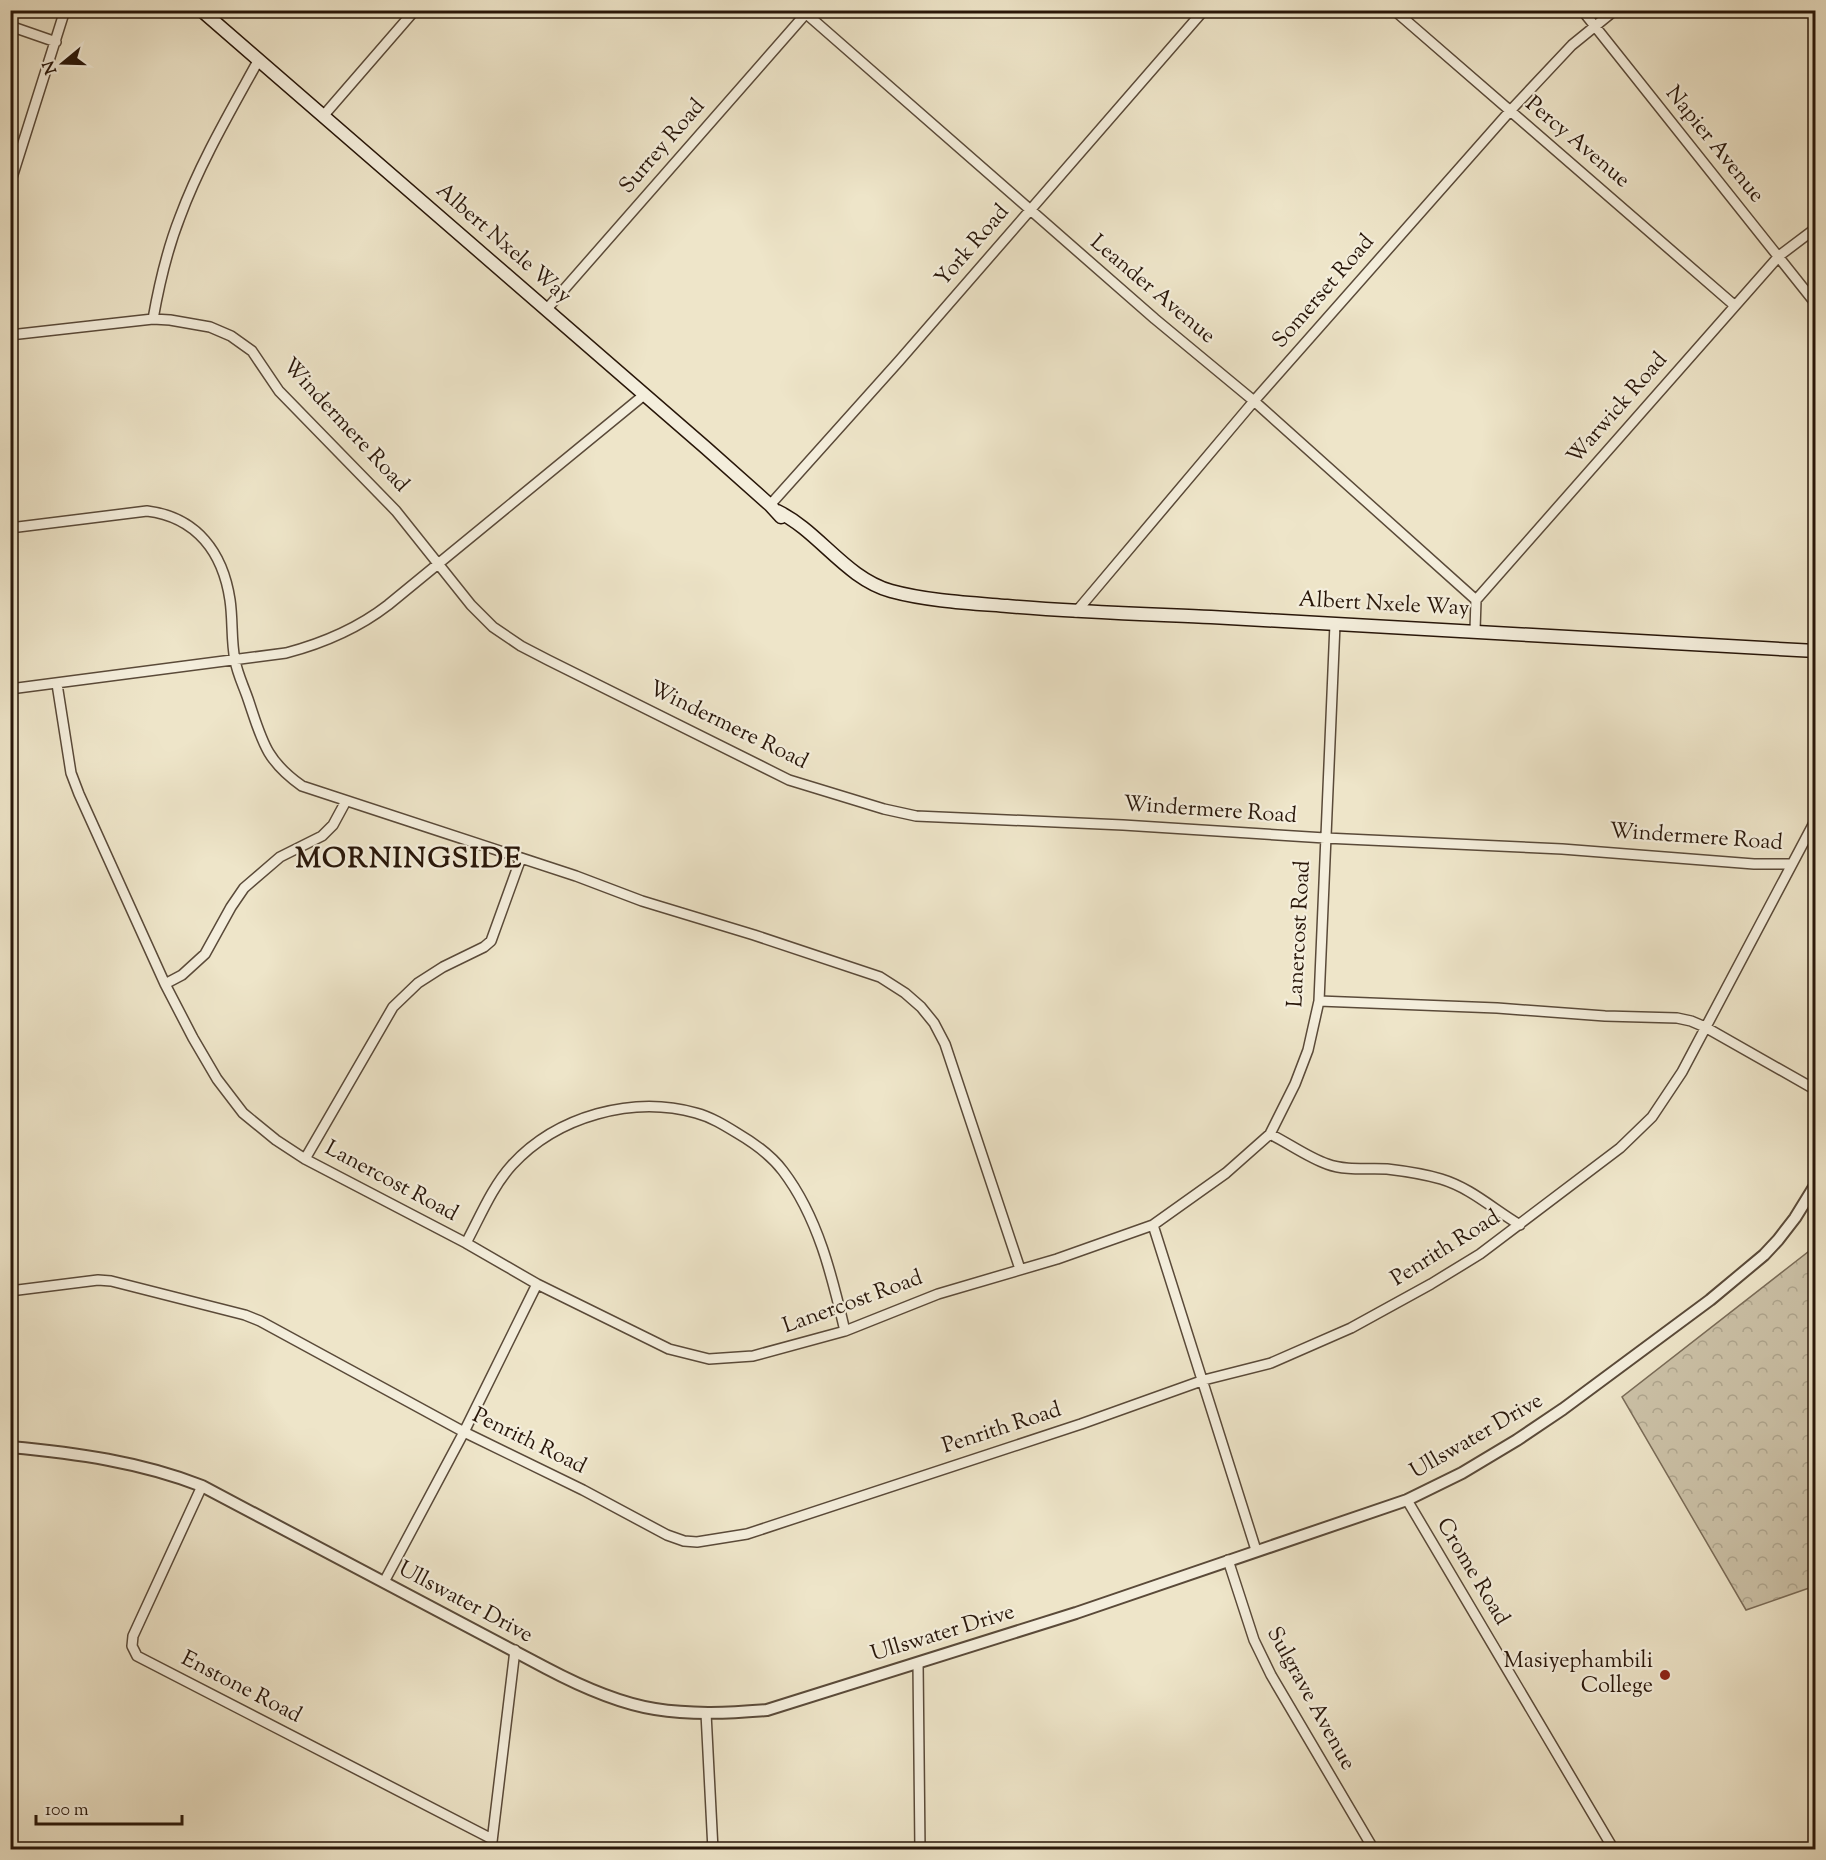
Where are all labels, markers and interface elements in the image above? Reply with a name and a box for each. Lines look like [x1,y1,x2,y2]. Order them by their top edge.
north arrow [33,33,93,93]
text: N [38,57,64,77]
street label: Napier Avenue [1657,80,1771,210]
street label: Percy Avenue [1518,89,1636,197]
street label: Surrey Road [612,92,714,202]
street label: Albert Nxele Way [428,176,578,312]
street label: York Road [928,198,1018,294]
street label: Leander Avenue [1082,228,1222,352]
street label: Somerset Road [1265,228,1383,356]
street label: Warwick Road [1560,346,1676,472]
street label: Windermere Road [274,352,416,500]
street label: Albert Nxele Way [1298,585,1470,625]
street label: Windermere Road [643,674,813,778]
street label: Windermere Road [1122,789,1298,833]
street label: Windermere Road [1608,816,1784,860]
district label: MORNINGSIDE [295,840,523,880]
street label: Lanercost Road [1280,860,1320,1008]
street label: Lanercost Road [319,1133,463,1231]
street label: Penrith Road [1385,1203,1507,1295]
street label: Lanercost Road [778,1263,928,1343]
street label: Ullswater Drive [1405,1386,1549,1488]
street label: Penrith Road [938,1395,1066,1463]
street label: Penrith Road [466,1401,592,1483]
street label: Crome Road [1427,1512,1517,1632]
street label: Ullswater Drive [392,1554,538,1652]
street label: Ullswater Drive [867,1597,1019,1671]
street label: Sulgrave Avenue [1257,1621,1363,1777]
street label: Enstone Road [175,1644,307,1732]
place label: Masiyephambili College [1503,1646,1653,1703]
marker: Masiyephambili College [1658,1668,1672,1682]
scale bar [36,1788,182,1826]
text: 100 m [45,1798,89,1824]

